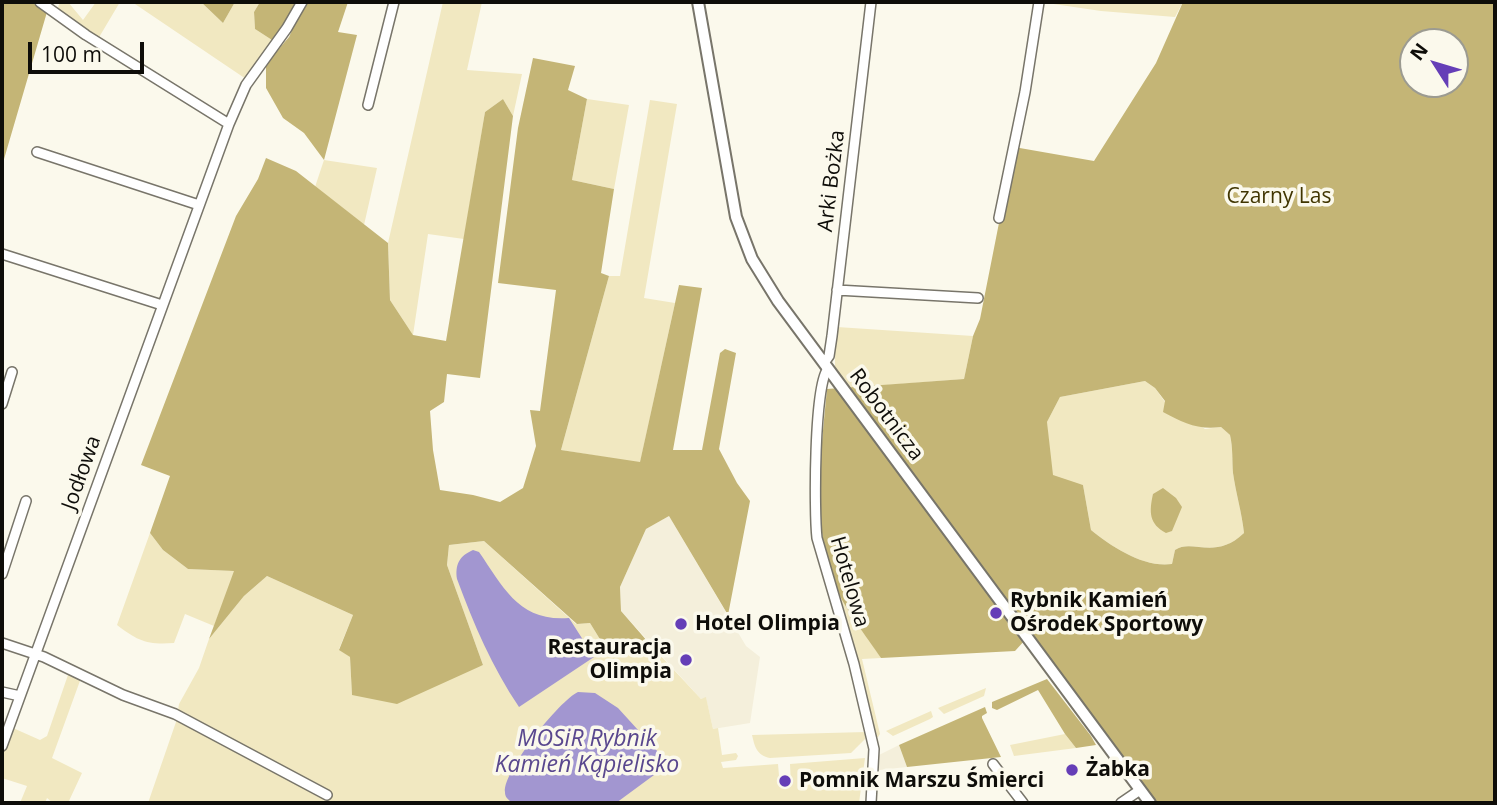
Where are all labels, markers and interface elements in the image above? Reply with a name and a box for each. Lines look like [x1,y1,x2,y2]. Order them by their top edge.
scale bar [32,28,147,72]
north arrow [1399,28,1469,98]
text: N [1404,38,1434,66]
text: 100 m [41,40,102,68]
street label: Arki Bożka [813,129,851,233]
park label: Czarny Las [1227,184,1331,210]
street label: Robotnicza [843,364,929,466]
street label: Jodłowa [57,433,107,513]
street label: Hotelowa [824,534,874,630]
place label: Rybnik Kamień Ośrodek Sportowy [1010,588,1203,638]
marker: Rybnik Kamień Ośrodek Sportowy [988,605,1004,621]
place label: Hotel Olimpia [695,611,840,637]
marker: Hotel Olimpia [673,616,689,632]
place label: Restauracja Olimpia [548,635,672,685]
marker: Restauracja Olimpia [678,652,694,668]
water label: MOSiR Rybnik Kamień Kąpielisko [495,725,679,779]
place label: Żabka [1086,757,1150,783]
marker: Żabka [1064,762,1080,778]
place label: Pomnik Marszu Śmierci [799,768,1044,794]
marker: Pomnik Marszu Śmierci [777,773,793,789]

